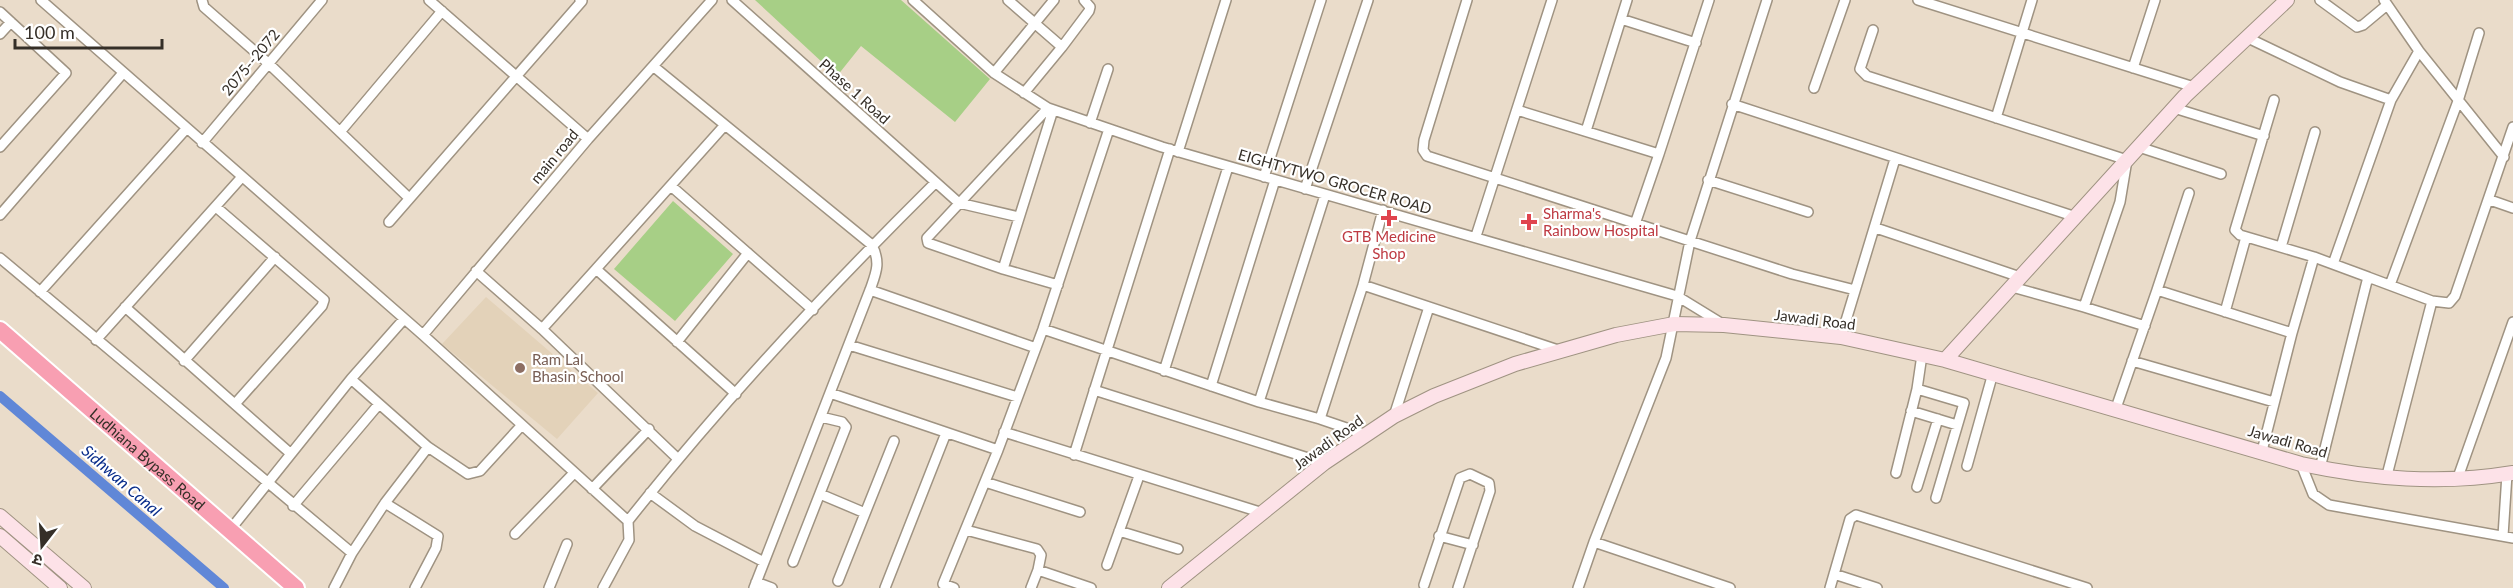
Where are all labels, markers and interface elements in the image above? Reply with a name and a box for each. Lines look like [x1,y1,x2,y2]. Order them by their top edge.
scale bar [15,12,162,50]
text: 100 m [24,21,75,43]
street label: 2075--2072 [217,25,283,99]
street label: Phase 1 Road [816,55,894,127]
street label: main road [526,125,582,187]
street label: EIGHTYTWO GROCER ROAD [1236,145,1434,217]
place label: Sharma's Rainbow Hospital [1543,204,1658,239]
marker: GTB Medicine Shop [1382,211,1396,225]
marker: Sharma's Rainbow Hospital [1520,213,1538,231]
place label: GTB Medicine Shop [1342,227,1436,262]
street label: Jawadi Road [1773,305,1857,333]
place label: Ram Lal Bhasin School [532,350,624,385]
marker: Ram Lal Bhasin School [513,361,527,375]
street label: Ludhiana Bypass Road [87,404,209,514]
street label: Jawadi Road [1290,411,1366,473]
street label: Jawadi Road [2246,421,2330,461]
water label: Sidhwan Canal [79,440,166,520]
north arrow [12,516,72,576]
text: उ [30,550,45,571]

